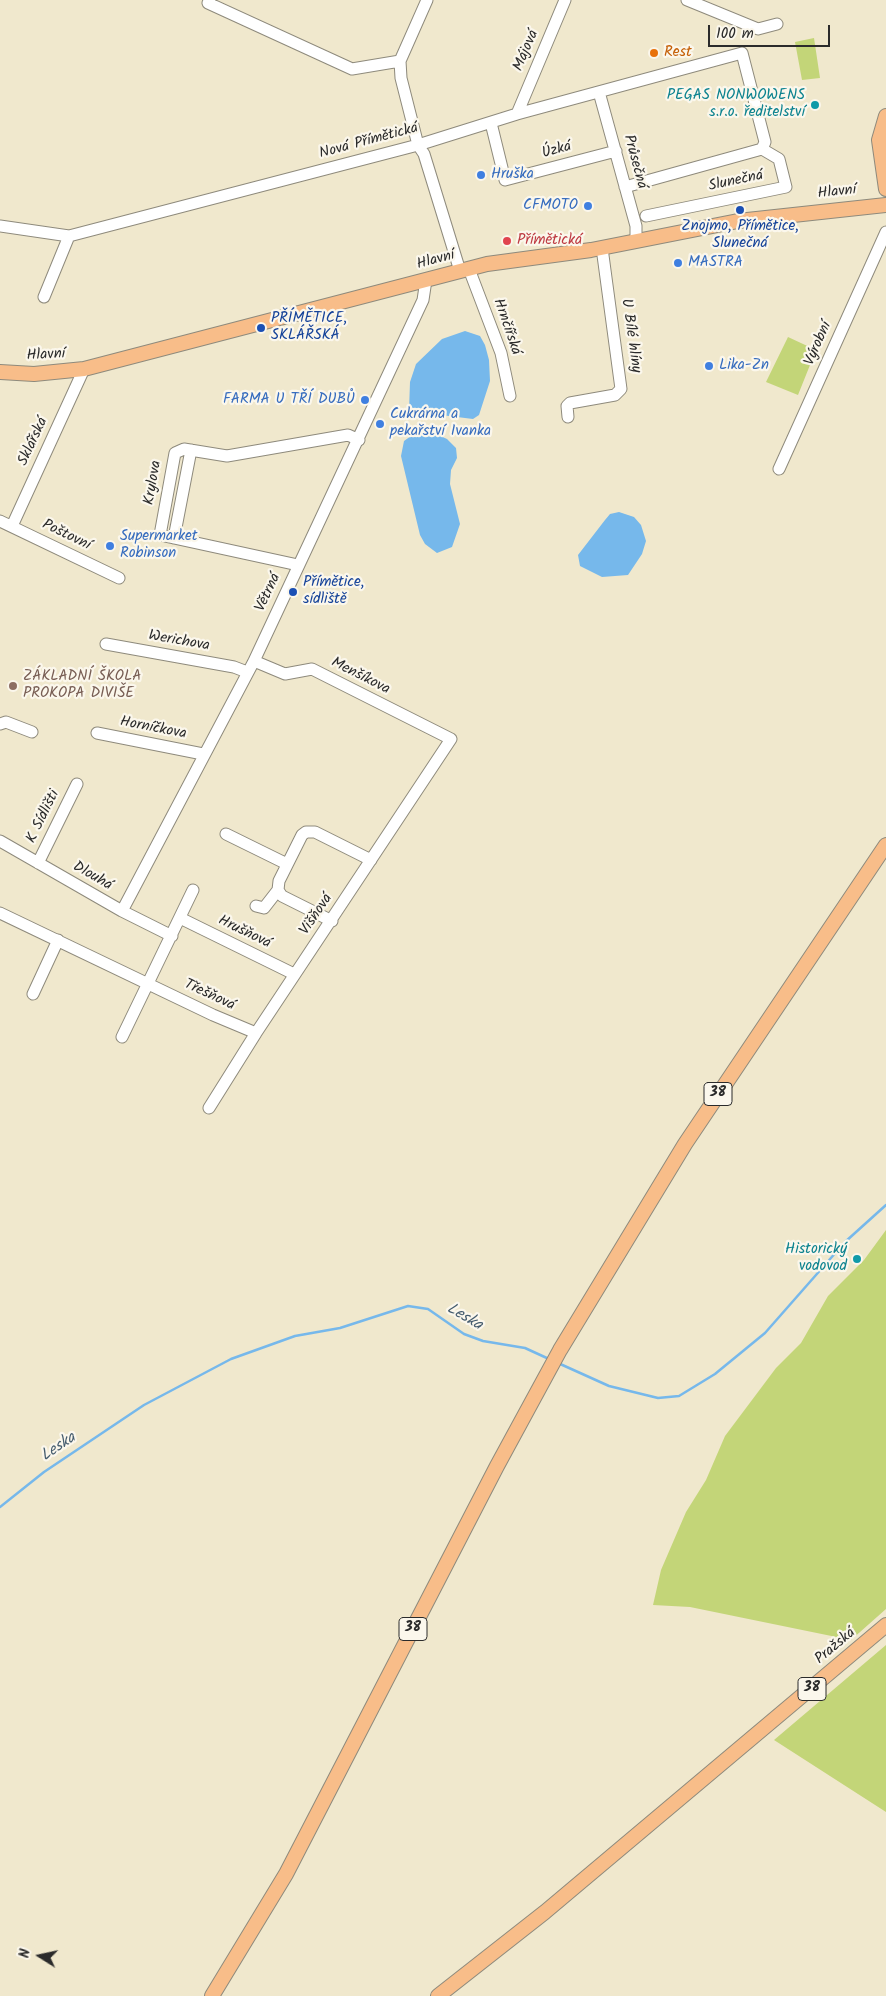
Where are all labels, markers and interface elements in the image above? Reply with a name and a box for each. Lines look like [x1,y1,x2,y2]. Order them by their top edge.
scale bar [711,15,834,47]
text: 100 m [716,22,754,46]
street label: Májová [510,28,544,74]
place label: Rest [664,44,692,62]
marker: Rest [648,47,660,59]
place label: PEGAS NONWOWENS s.r.o. ředitelství [667,87,805,122]
marker: PEGAS NONWOWENS s.r.o. ředitelství [809,99,821,111]
street label: Nová Přímětická [318,120,420,164]
street label: Průsečná [618,133,650,191]
street label: Úzká [540,138,574,164]
place label: Hruška [491,166,534,184]
street label: Slunečná [707,167,765,197]
marker: Hruška [475,169,487,181]
street label: Hlavní [817,182,857,204]
place label: CFMOTO [523,197,578,215]
marker: CFMOTO [582,200,594,212]
marker: Znojmo, Přímětice, Slunečná [734,204,746,216]
place label: Znojmo, Přímětice, Slunečná [681,218,799,253]
place label: Přímětická [517,232,582,250]
marker: Přímětická [501,235,513,247]
street label: Hlavní [415,247,457,275]
place label: MASTRA [688,254,743,272]
marker: MASTRA [672,257,684,269]
street label: Hrnčířská [488,296,524,358]
street label: U Bílé hlíny [616,298,644,374]
place label: PŘÍMĚTICE, SKLÁŘSKÁ [271,310,347,345]
street label: Výrobní [801,319,837,369]
marker: PŘÍMĚTICE, SKLÁŘSKÁ [255,322,267,334]
street label: Hlavní [26,346,66,366]
place label: Lika-Zn [719,357,769,375]
marker: Lika-Zn [703,360,715,372]
place label: FARMA U TŘÍ DUBŮ [223,391,355,409]
marker: FARMA U TŘÍ DUBŮ [359,394,371,406]
place label: Cukrárna a pekařství Ivanka [390,406,491,441]
street label: Sklářská [15,415,53,469]
marker: Cukrárna a pekařství Ivanka [374,418,386,430]
street label: Krylova [141,459,167,507]
street label: Poštovní [39,517,93,555]
place label: Supermarket Robinson [120,528,198,563]
marker: Supermarket Robinson [104,540,116,552]
street label: Větrná [252,571,286,615]
place label: Přímětice, sídliště [303,574,364,609]
marker: Přímětice, sídliště [287,586,299,598]
street label: Werichova [147,628,211,656]
street label: Menšíkova [328,655,392,699]
place label: ZÁKLADNÍ ŠKOLA PROKOPA DIVIŠE [23,668,141,703]
marker: ZÁKLADNÍ ŠKOLA PROKOPA DIVIŠE [7,680,19,692]
street label: Horníčkova [118,714,188,744]
street label: K Sídlišti [23,787,65,847]
street label: Dlouhá [69,859,115,895]
street label: Višňová [297,891,337,939]
street label: Hrušňová [215,912,273,954]
street label: Třešňová [181,976,237,1016]
road number: 38 [704,1082,732,1106]
place label: Historický vodovod [785,1241,847,1276]
marker: Historický vodovod [851,1253,863,1265]
water label: Leska [443,1300,485,1336]
water label: Leska [38,1429,80,1467]
road number: 38 [399,1618,427,1640]
street label: Pražská [812,1625,860,1669]
road number: 38 [798,1678,826,1700]
north arrow [15,1931,65,1981]
text: N [14,1947,37,1960]

